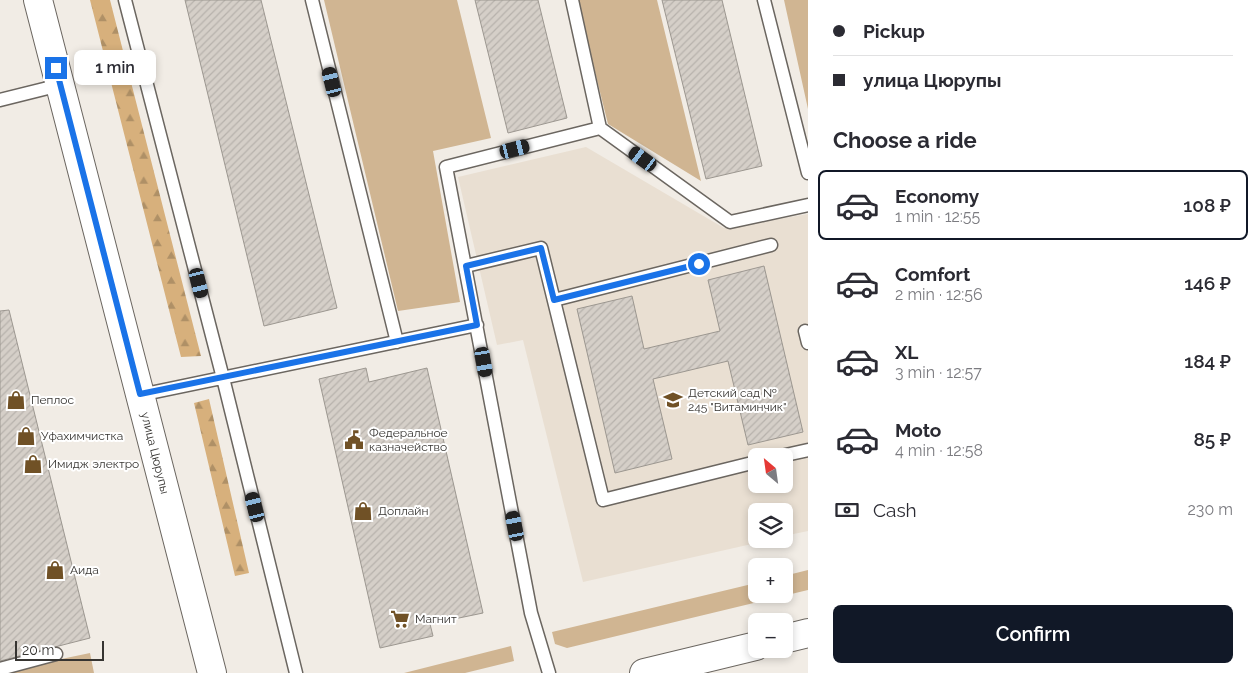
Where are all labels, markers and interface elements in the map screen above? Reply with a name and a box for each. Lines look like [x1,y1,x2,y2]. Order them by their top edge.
text: Pickup [863,20,925,42]
callout: 1 min [74,50,156,86]
route end [45,57,67,79]
text: 1 min [95,58,135,77]
car [321,66,342,98]
text: улица Цюрупы [863,69,1001,91]
text: Choose a ride [833,127,977,153]
car [498,138,531,160]
car [626,144,659,174]
icon: car [835,183,880,228]
text: Economy [895,185,979,207]
text: 108 ₽ [1183,194,1231,216]
text: 1 min · 12:55 [895,207,980,226]
route start [688,253,710,275]
icon: car [835,261,880,306]
text: Comfort [895,263,970,285]
car [188,267,209,299]
text: 146 ₽ [1184,272,1231,294]
text: 2 min · 12:56 [895,285,983,304]
icon: car [835,339,880,384]
text: XL [895,341,918,363]
car [474,346,493,378]
text: 184 ₽ [1184,350,1231,372]
text: 3 min · 12:57 [895,363,982,382]
place label: Детский сад № 245 "Витаминчик" [688,386,787,414]
shop icon: Пеплос [5,389,27,411]
school or university icon: Детский сад № 245 "Витаминчик" [662,389,684,411]
place label: Пеплос [31,393,74,407]
street label: улица Цюрупы [138,411,172,495]
icon: car [835,417,880,462]
text: Moto [895,419,941,441]
shop icon: Уфахимчистка [15,425,37,447]
place label: Федеральное казначейство [369,426,448,454]
text: 85 ₽ [1193,428,1231,450]
place label: Уфахимчистка [41,429,123,443]
public building icon: Федеральное казначейство [343,429,365,451]
text: 4 min · 12:58 [895,441,983,460]
north arrow [748,448,792,492]
map controls [748,448,793,658]
shop icon: Имидж электро [22,453,44,475]
place label: Имидж электро [48,457,139,471]
car [244,491,265,523]
icon: cash [833,496,861,524]
text: Cash [873,499,917,521]
shop icon: Доплайн [352,500,374,522]
text: 230 m [1188,500,1233,519]
button: layers [748,503,793,548]
place label: Доплайн [378,504,428,518]
car [504,510,525,542]
button: + [748,558,793,603]
shop icon: Аида [44,559,66,581]
place label: Аида [70,563,99,577]
button: Confirm [833,605,1233,663]
supermarket icon: Магнит [389,608,411,630]
place label: Магнит [415,612,457,626]
button: − [748,613,793,658]
scale bar [15,638,104,661]
text: 20 m [22,642,54,658]

